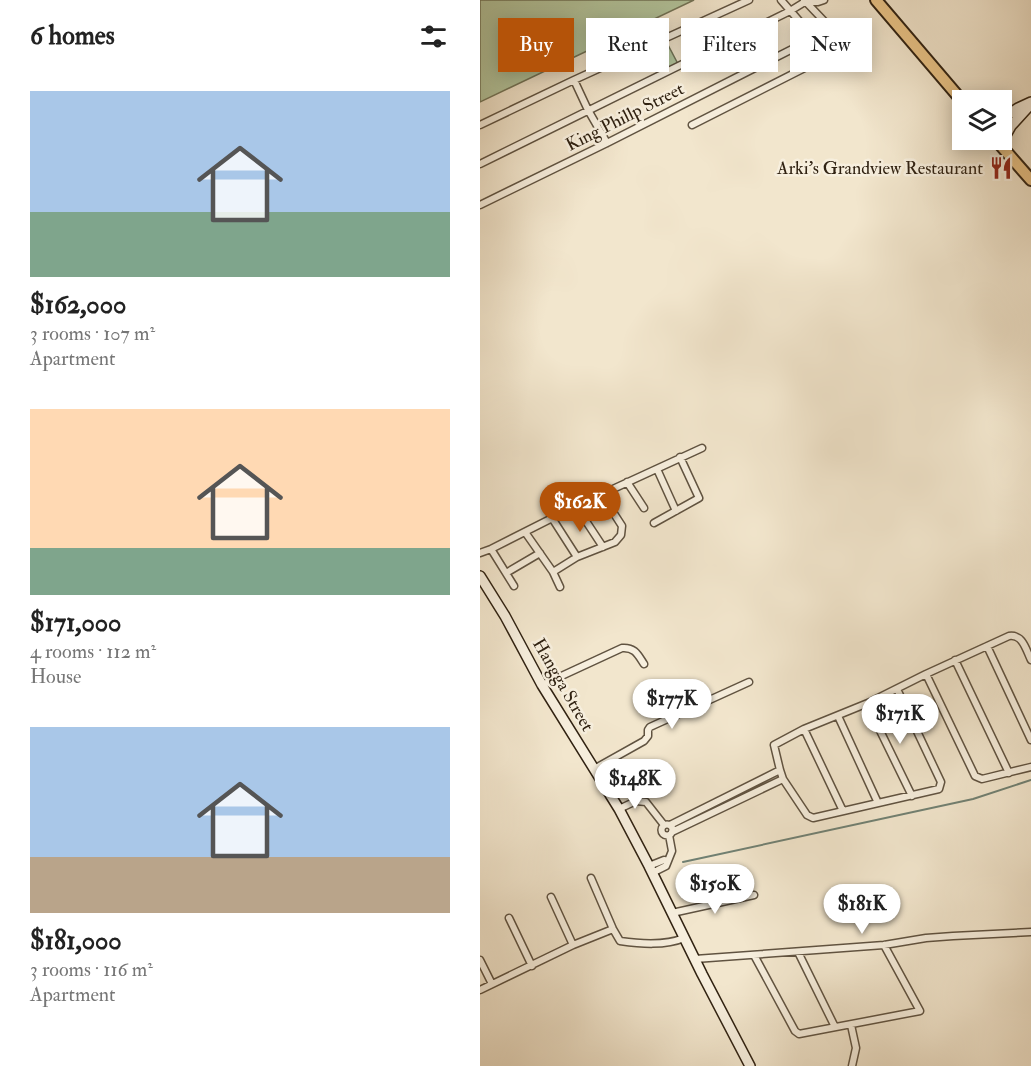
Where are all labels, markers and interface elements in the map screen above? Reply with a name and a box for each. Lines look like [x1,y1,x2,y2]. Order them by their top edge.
chip: Buy [498,18,574,72]
chip: Rent [586,18,669,72]
chip: Filters [681,18,778,72]
chip: New [790,18,872,72]
text: 6 homes [30,20,115,52]
icon: filters [417,20,450,53]
street label: King Phillp Street [562,77,688,157]
map controls [952,90,1012,150]
button: layers [952,90,1012,150]
icon: home [186,130,294,238]
restaurant icon: Arki's Grandview Restaurant [988,155,1014,181]
place label: Arki's Grandview Restaurant [776,157,983,180]
text: $162,000 [30,289,126,321]
text: 3 rooms · 107 m² [30,321,155,346]
text: Apartment [30,346,115,371]
icon: home [186,448,294,556]
pin: $162K [538,482,622,533]
text: $162K [554,489,606,514]
text: $171,000 [30,607,121,639]
street label: Hangga Street [527,634,599,736]
text: 4 rooms · 112 m² [30,639,156,664]
text: House [30,664,81,689]
pin: $177K [630,679,714,730]
text: $177K [647,686,697,711]
pin: $171K [858,694,942,745]
text: $171K [876,701,924,726]
pin: $148K [593,759,677,810]
icon: home [186,766,294,874]
text: $148K [609,766,661,791]
pin: $150K [673,864,757,915]
text: $150K [689,871,741,896]
pin: $181K [820,884,904,935]
text: $181K [838,891,886,916]
text: $181,000 [30,925,122,957]
text: 3 rooms · 116 m² [30,957,153,982]
text: Apartment [30,982,115,1007]

